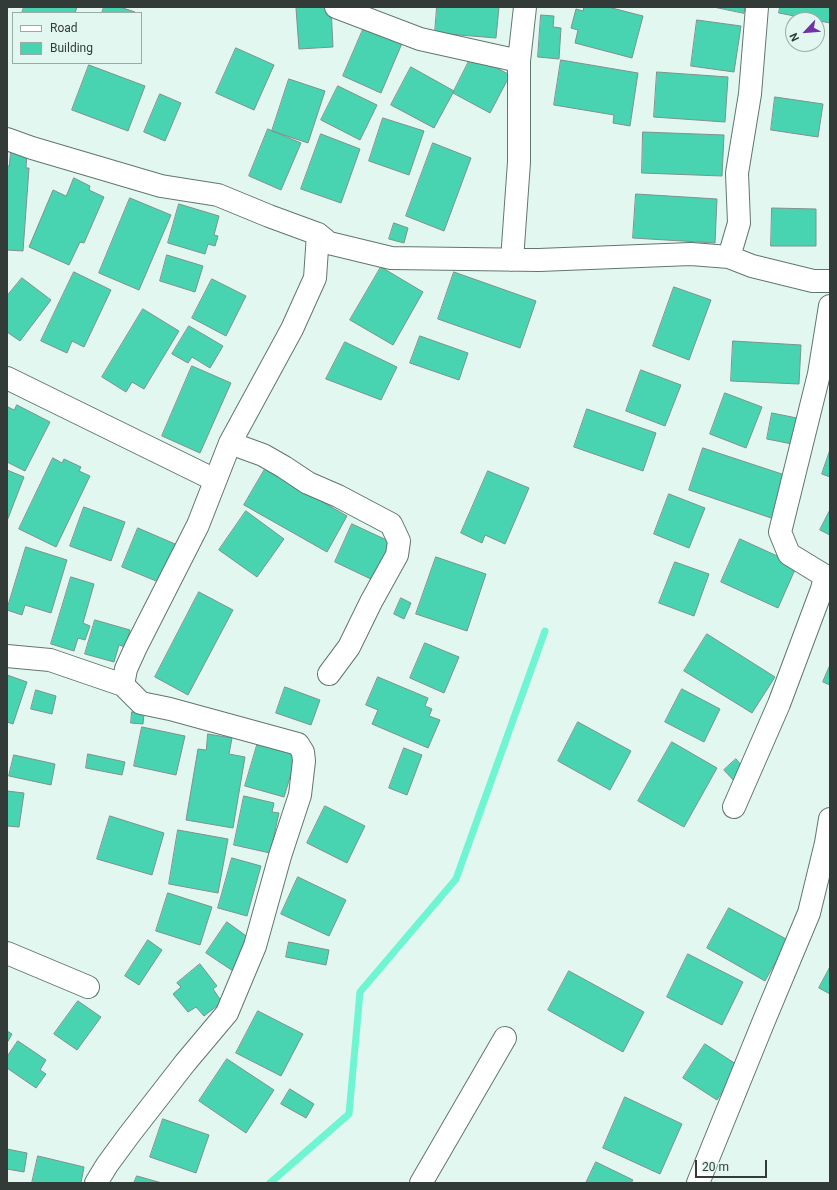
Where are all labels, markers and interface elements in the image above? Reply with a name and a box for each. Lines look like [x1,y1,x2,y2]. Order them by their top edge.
legend [12,12,142,64]
north arrow [785,12,825,52]
text: Road [50,21,78,35]
text: N [787,31,802,43]
text: Building [50,41,93,55]
scale bar [697,1152,769,1178]
text: 20 m [702,1160,729,1174]

